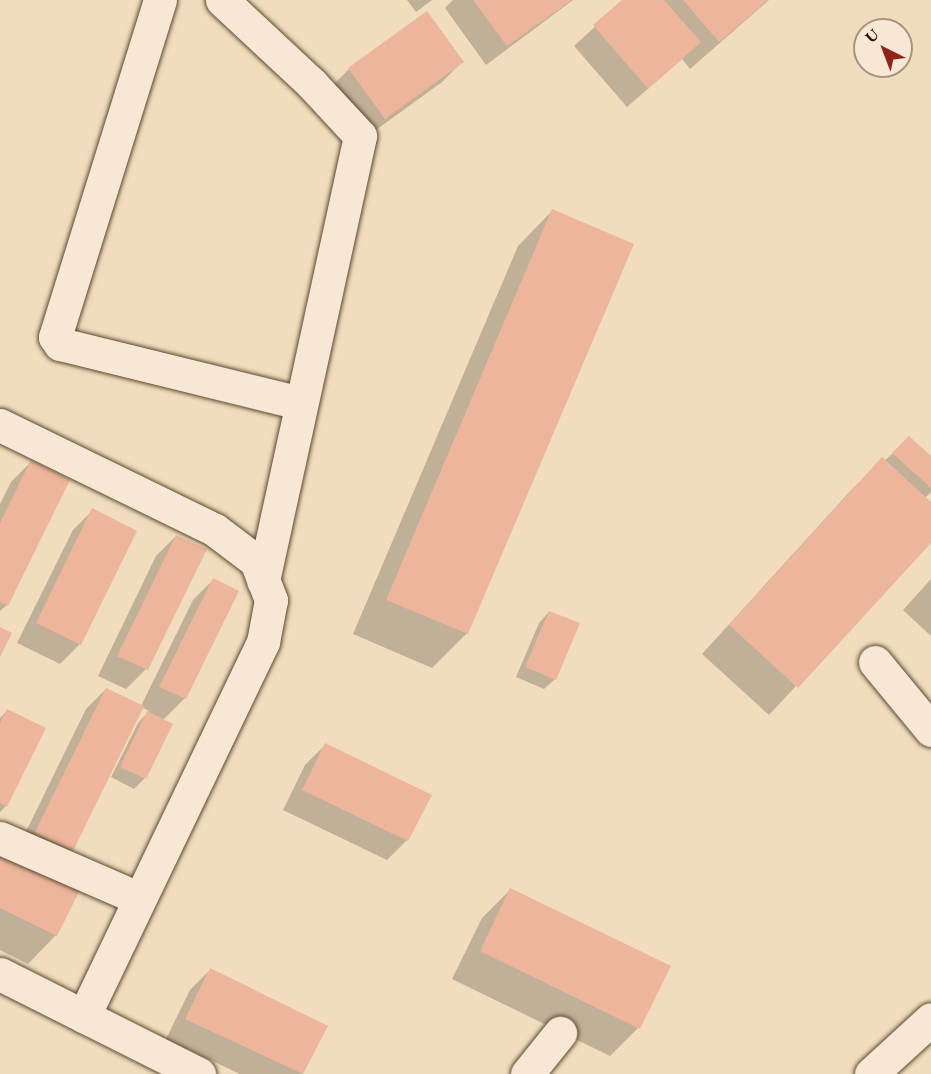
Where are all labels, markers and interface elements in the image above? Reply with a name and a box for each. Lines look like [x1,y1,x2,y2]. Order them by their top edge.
north arrow [853,18,913,78]
text: U [860,24,883,48]

